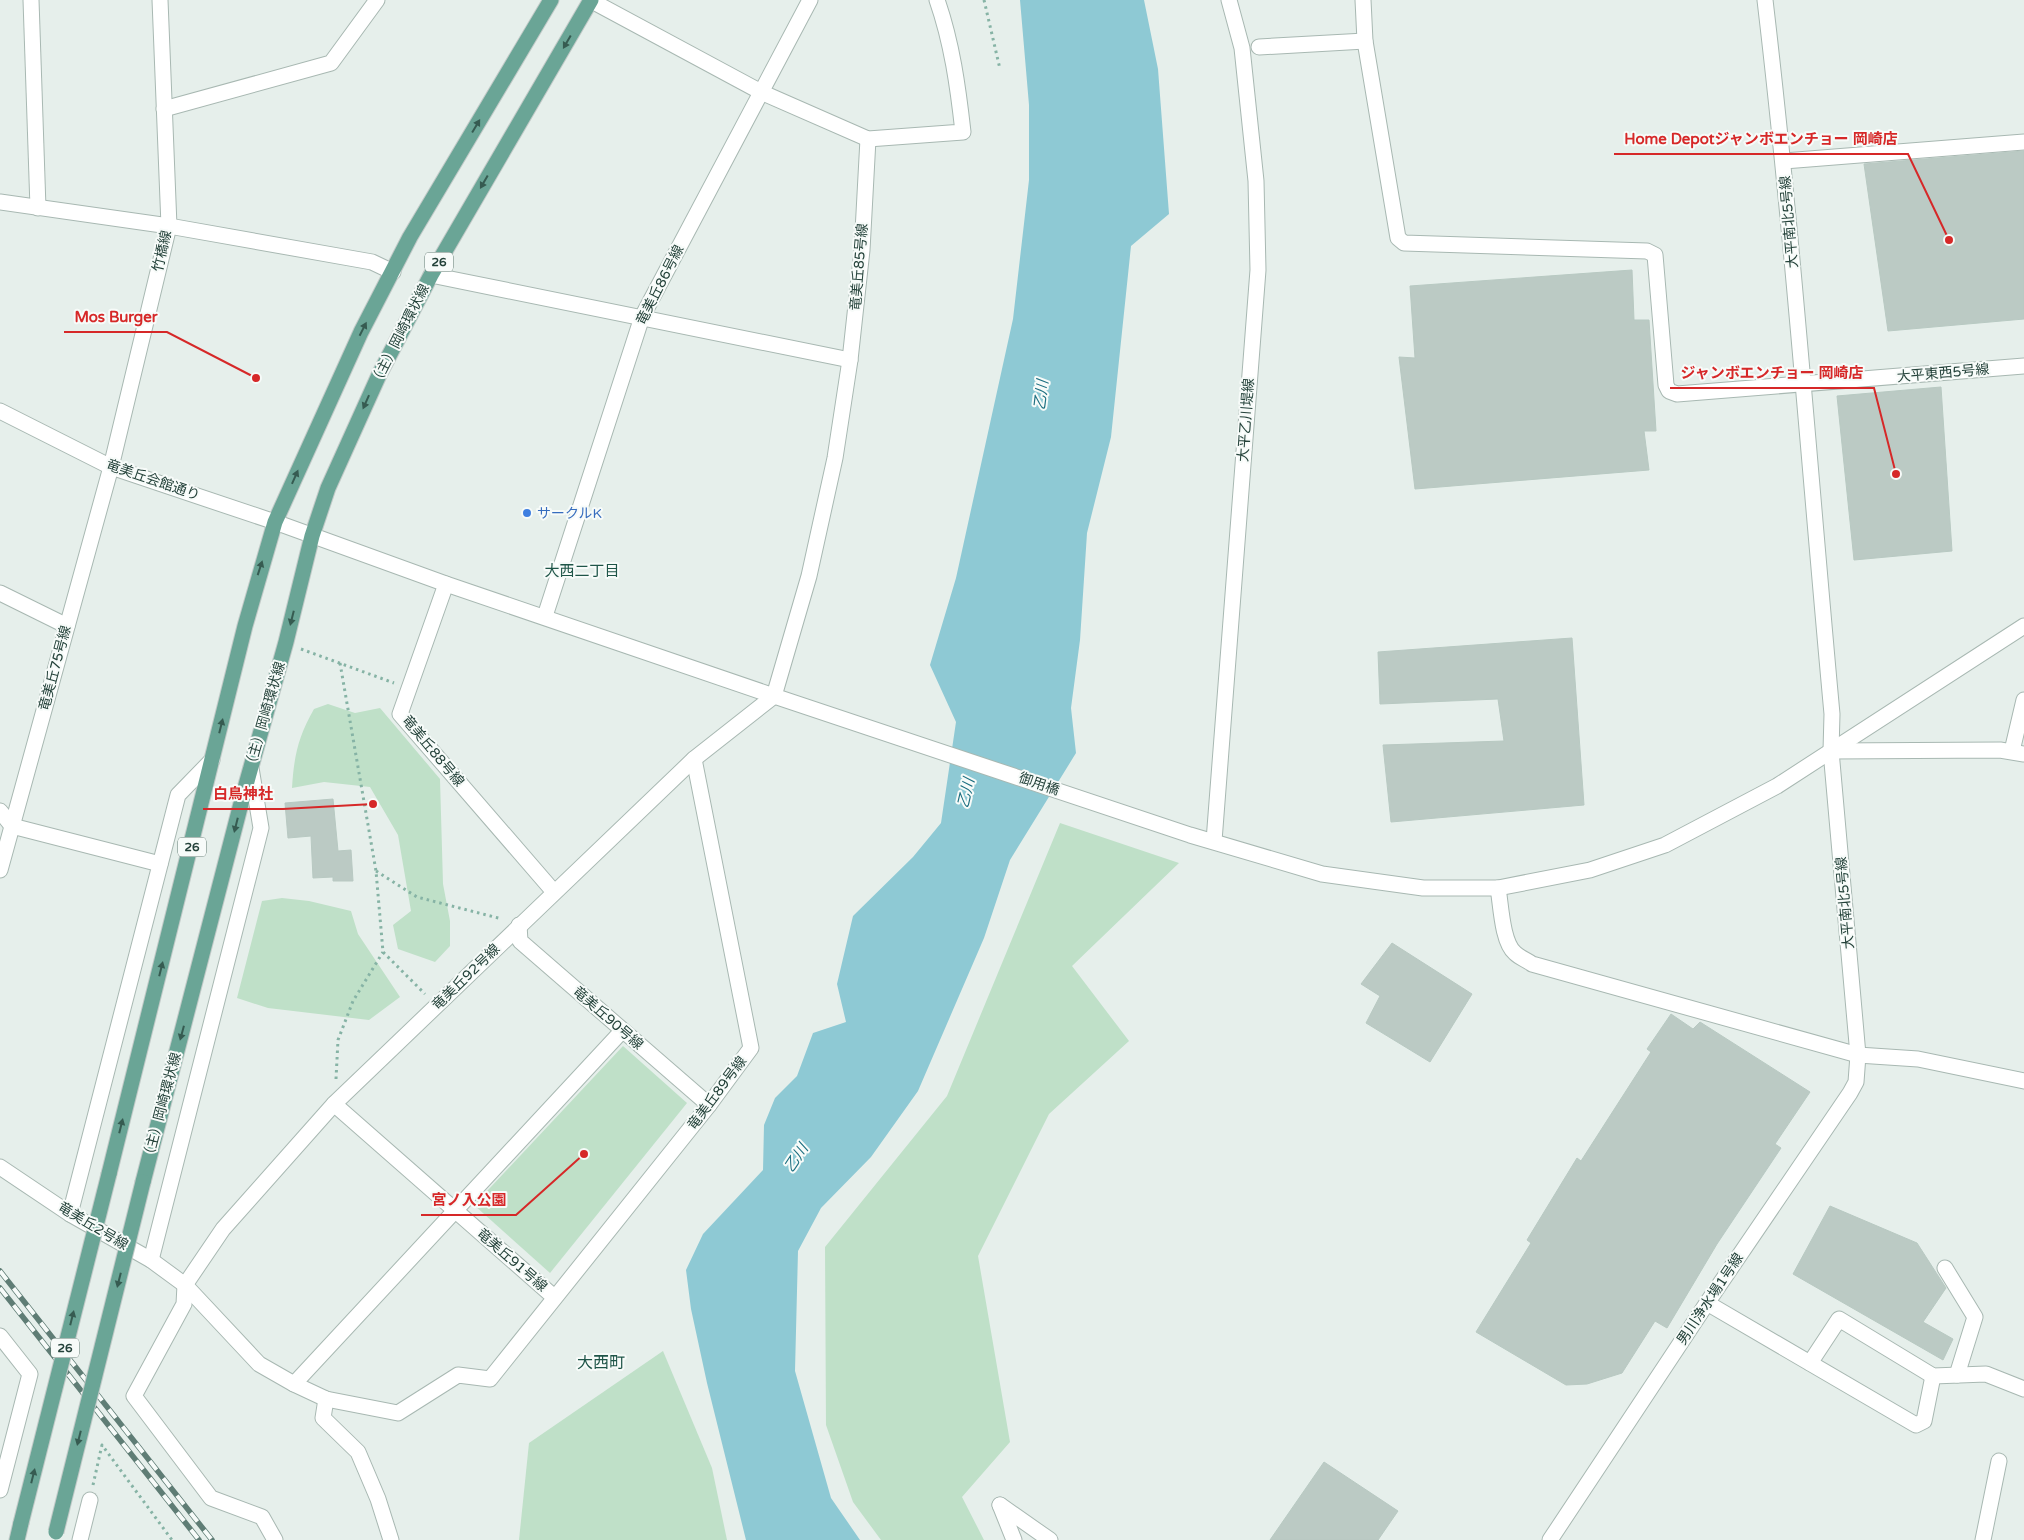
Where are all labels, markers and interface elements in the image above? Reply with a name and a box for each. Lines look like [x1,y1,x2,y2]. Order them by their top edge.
one-way arrow [562,35,571,49]
one-way arrow [471,120,480,133]
callout: Home Depotジャンボエンチョー 岡崎店 [1614,124,1908,154]
text: Home Depotジャンボエンチョー 岡崎店 [1624,130,1898,149]
street label: 大平南北5号線 [1776,175,1802,269]
one-way arrow [480,176,489,189]
street label: 竜美丘85号線 [847,223,871,311]
street label: 竹橋線 [149,229,175,273]
street label: 竜美丘86号線 [633,242,687,328]
road number: 26 [425,252,453,272]
street label: （主）岡崎環状線 [367,281,433,389]
callout: Mos Burger [64,302,167,332]
text: Mos Burger [74,308,158,327]
one-way arrow [359,322,367,336]
callout: ジャンボエンチョー 岡崎店 [1670,358,1874,388]
street label: 大平東西5号線 [1896,360,1990,386]
text: ジャンボエンチョー 岡崎店 [1680,364,1864,382]
water label: 乙川 [1030,377,1052,411]
street label: 大平乙川堤線 [1235,378,1257,462]
one-way arrow [362,395,370,409]
street label: 竜美丘会館通り [104,456,202,504]
one-way arrow [291,470,299,484]
place label: サークルK [537,505,602,522]
marker: サークルK [521,507,533,519]
one-way arrow [257,561,265,576]
district label: 大西二丁目 [544,562,620,580]
one-way arrow [288,610,296,625]
street label: 竜美丘75号線 [35,623,75,713]
street label: （主）岡崎環状線 [241,660,289,772]
street label: 竜美丘88号線 [398,712,468,790]
one-way arrow [217,718,225,733]
street label: 御用橋 [1016,769,1062,799]
water label: 乙川 [954,774,979,810]
callout: 白鳥神社 [203,779,283,809]
text: 白鳥神社 [213,785,273,803]
one-way arrow [231,818,239,833]
road number: 26 [178,838,206,856]
street label: 大平南北5号線 [1832,856,1858,950]
street label: 竜美丘92号線 [429,940,503,1014]
one-way arrow [157,961,165,976]
street label: 竜美丘90号線 [569,983,647,1053]
one-way arrow [178,1026,186,1041]
street label: （主）岡崎環状線 [139,1051,185,1163]
street label: 竜美丘89号線 [684,1053,750,1133]
one-way arrow [118,1119,126,1134]
water label: 乙川 [780,1139,813,1175]
callout: 宮ノ入公園 [421,1185,516,1215]
text: 宮ノ入公園 [431,1191,507,1209]
street label: 竜美丘2号線 [55,1198,131,1254]
street label: 竜美丘91号線 [473,1225,551,1295]
street label: 男川浄水場1号線 [1673,1250,1747,1348]
one-way arrow [114,1273,122,1288]
one-way arrow [68,1311,76,1326]
road number: 26 [51,1339,79,1358]
district label: 大西町 [577,1353,625,1373]
one-way arrow [75,1430,83,1445]
one-way arrow [29,1468,37,1483]

